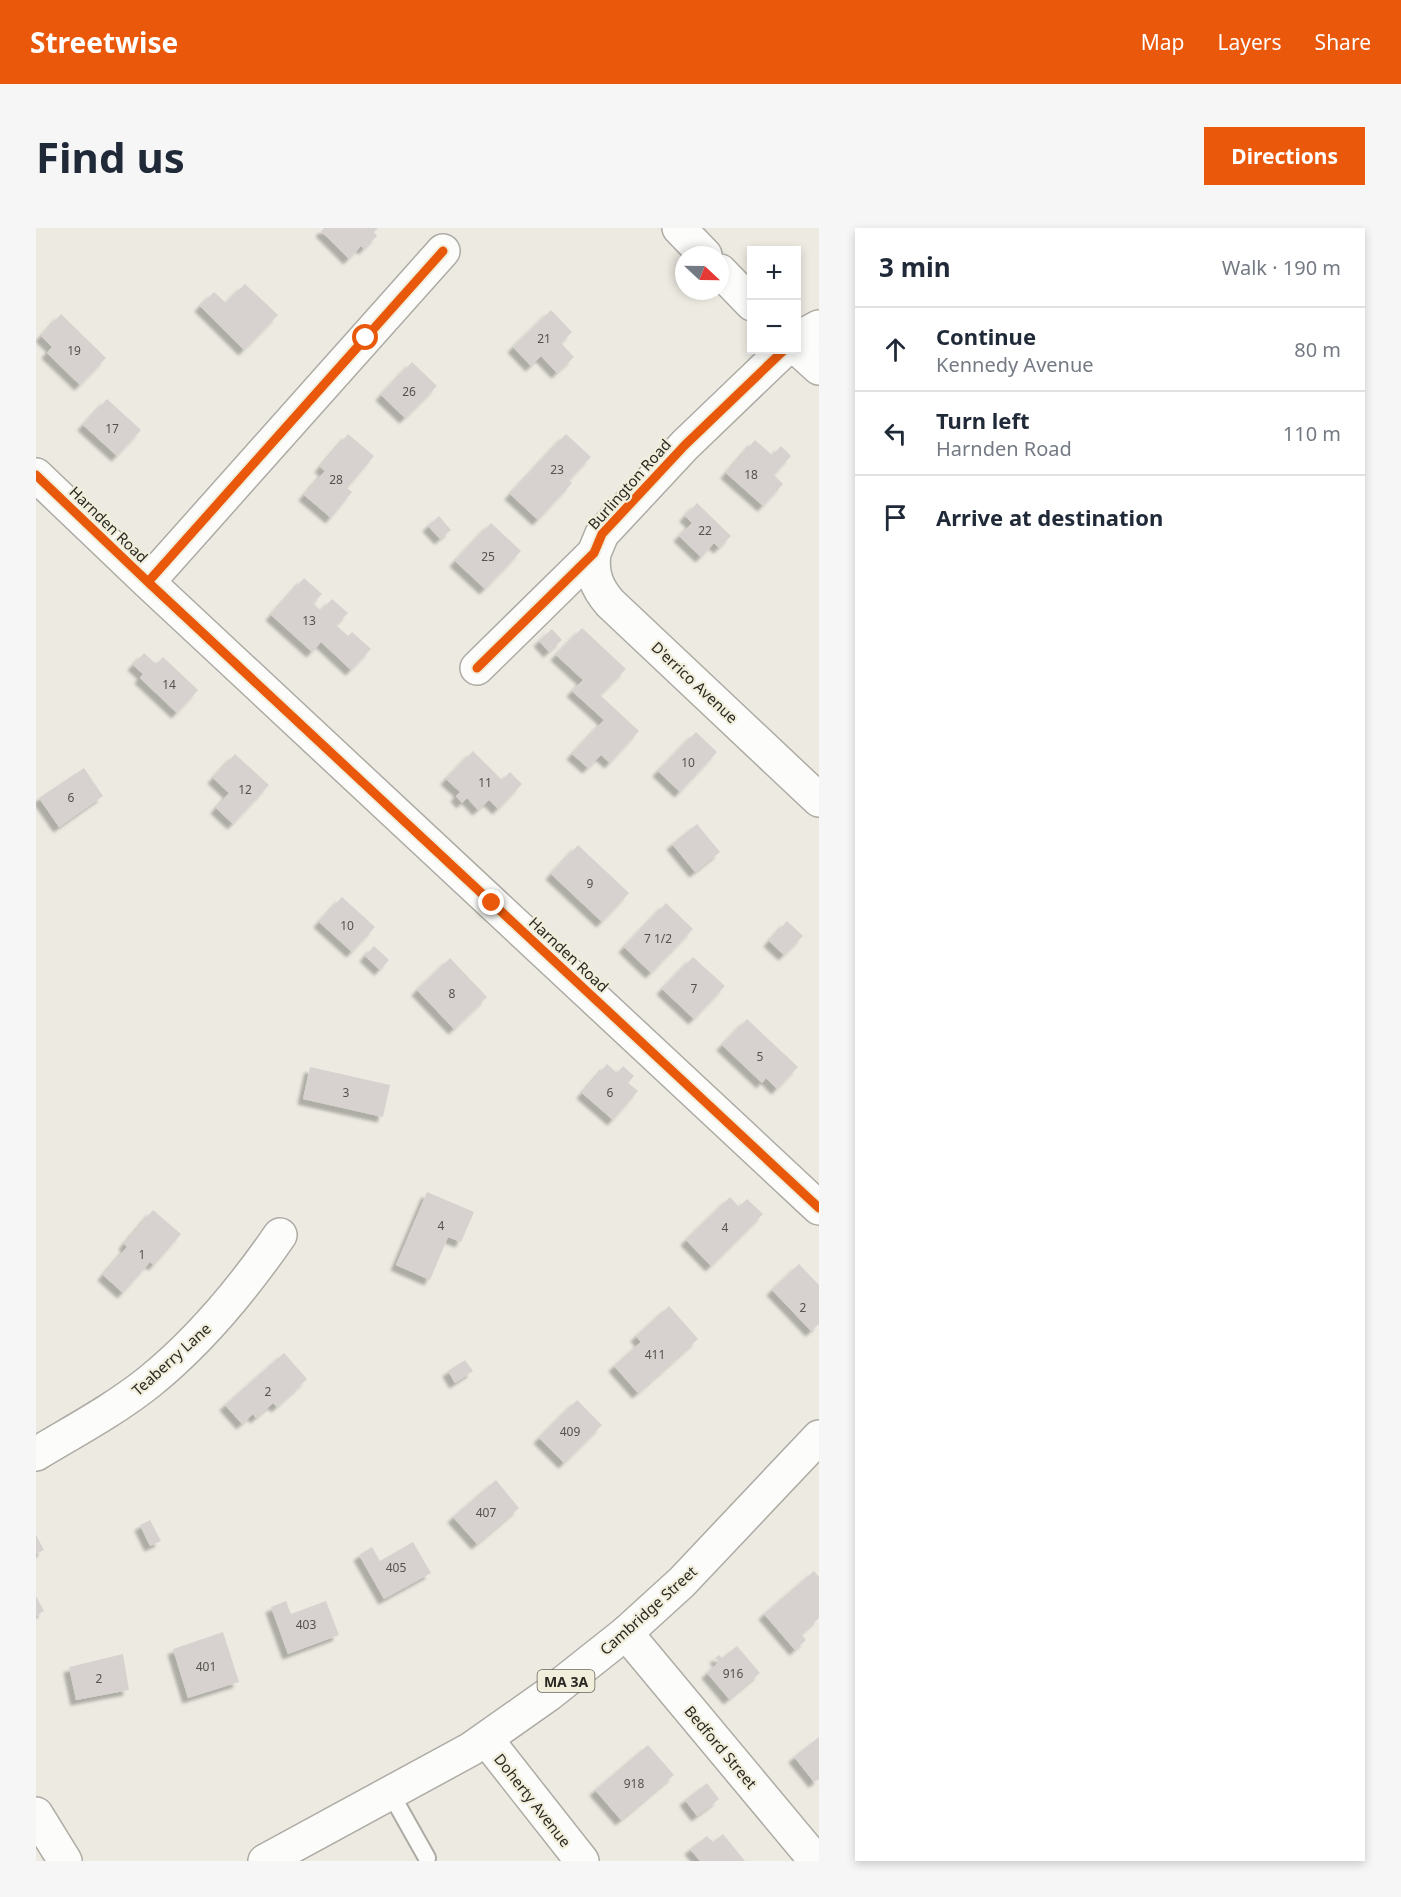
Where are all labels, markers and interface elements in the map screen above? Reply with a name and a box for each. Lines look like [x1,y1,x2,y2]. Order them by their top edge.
text: Streetwise [30,23,178,61]
text: Map [1141,28,1185,56]
text: Layers [1218,28,1282,56]
text: Share [1315,28,1371,56]
button: Directions [1204,127,1365,185]
text: Find us [36,128,185,185]
north arrow [675,246,729,300]
map controls [747,246,801,354]
button: + [747,246,801,300]
text: 3 min [879,249,951,285]
text: Walk · 190 m [1222,254,1341,281]
button: − [747,300,801,354]
text: Continue [936,321,1036,351]
route start [352,324,378,350]
house number: 21 [537,330,551,347]
icon: ahead [879,333,912,366]
text: 80 m [1294,336,1341,363]
house number: 19 [67,342,81,359]
text: Kennedy Avenue [936,351,1094,378]
house number: 26 [402,383,416,400]
text: Turn left [936,405,1030,435]
icon: left [879,417,912,450]
house number: 17 [105,420,119,437]
text: 110 m [1283,420,1341,447]
street label: Burlington Road [583,435,675,533]
text: Harnden Road [936,435,1072,462]
house number: 23 [550,461,564,478]
house number: 18 [744,466,758,483]
house number: 28 [329,471,343,488]
street label: Harnden Road [65,481,153,567]
icon: arrive [879,501,912,534]
text: Arrive at destination [936,502,1163,532]
house number: 22 [698,522,712,539]
house number: 25 [481,548,495,565]
house number: 13 [302,612,316,629]
street label: D'errico Avenue [648,637,742,727]
house number: 14 [162,676,176,693]
house number: 10 [681,754,695,771]
house number: 11 [478,774,492,791]
house number: 12 [238,781,252,798]
house number: 6 [68,789,75,806]
house number: 9 [587,875,594,892]
route end [478,889,504,915]
street label: Harnden Road [525,912,613,996]
house number: 10 [340,917,354,934]
house number: 7 1/2 [644,930,672,947]
house number: 7 [691,980,698,997]
house number: 8 [449,985,456,1002]
house number: 5 [757,1048,764,1065]
house number: 3 [343,1084,350,1101]
house number: 6 [607,1084,614,1101]
house number: 4 [438,1217,445,1234]
house number: 4 [722,1219,729,1236]
house number: 1 [139,1246,145,1263]
house number: 2 [800,1299,807,1316]
street label: Teaberry Lane [127,1318,215,1400]
house number: 411 [645,1346,665,1363]
house number: 2 [265,1383,272,1400]
house number: 409 [560,1423,580,1440]
house number: 407 [476,1504,496,1521]
house number: 405 [386,1559,406,1576]
street label: Cambridge Street [595,1561,701,1659]
house number: 403 [296,1616,316,1633]
house number: 401 [196,1658,216,1675]
house number: 916 [723,1665,743,1682]
house number: 2 [96,1670,103,1687]
road number: MA 3A [538,1670,594,1692]
street label: Bedford Street [680,1701,762,1793]
street label: Doherty Avenue [490,1749,576,1851]
house number: 918 [624,1775,644,1792]

